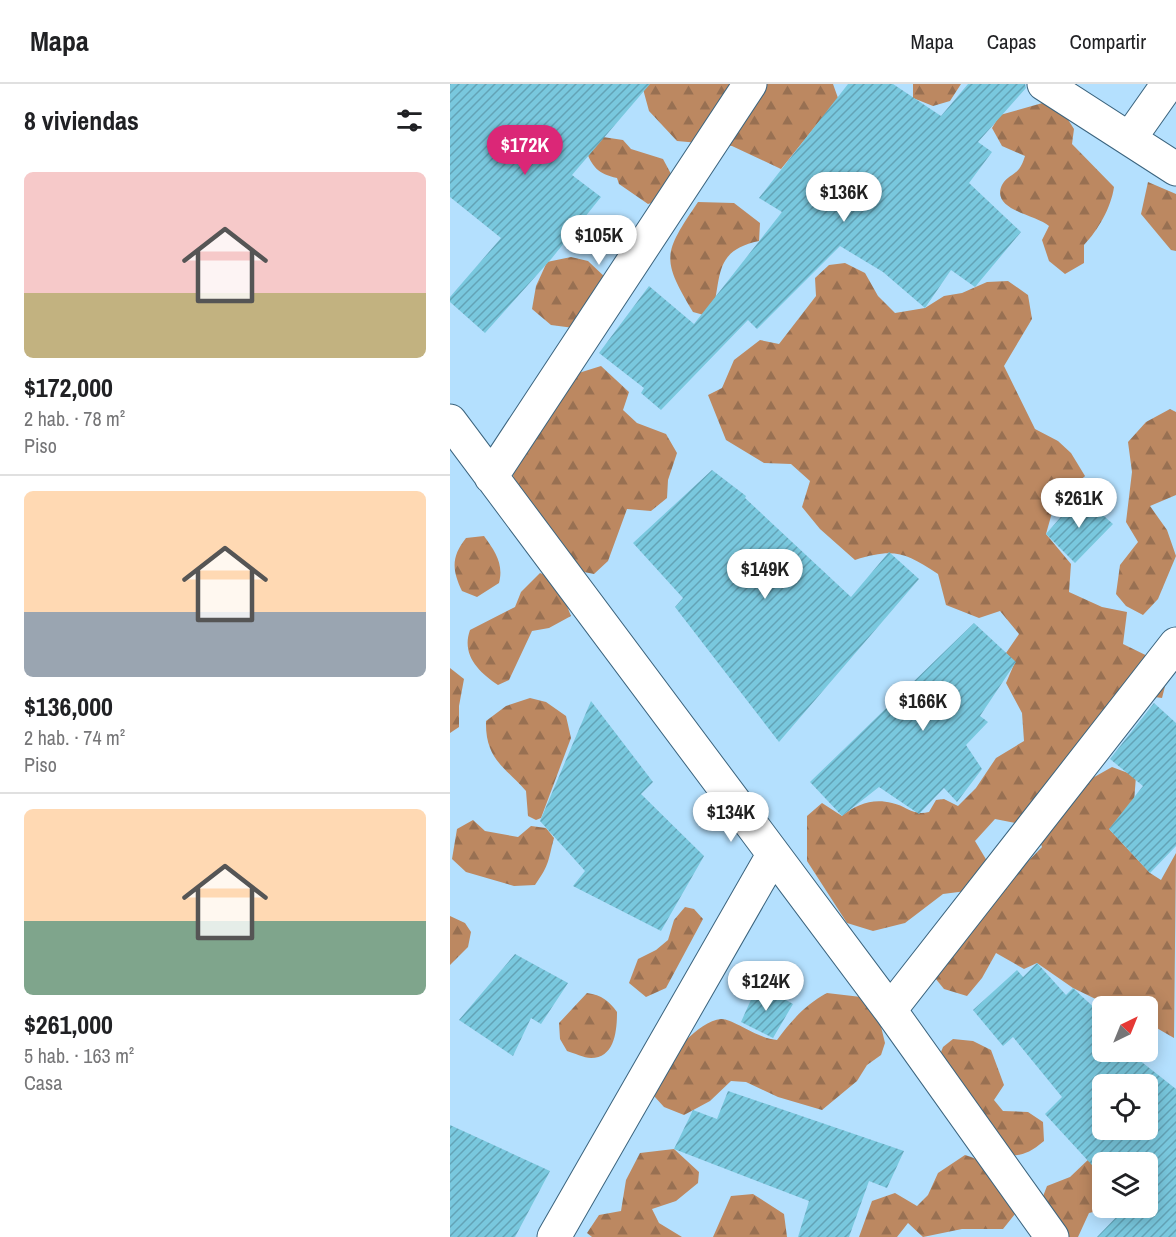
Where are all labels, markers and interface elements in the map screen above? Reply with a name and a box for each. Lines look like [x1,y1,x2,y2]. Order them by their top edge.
text: Mapa [30,22,89,60]
text: Mapa [911,27,954,56]
text: Capas [987,27,1036,56]
text: Compartir [1069,27,1146,56]
text: 8 viviendas [24,103,139,138]
icon: filters [393,104,426,137]
pin: $172K [483,125,567,176]
text: $172K [501,131,549,158]
pin: $136K [802,172,886,223]
text: $136K [820,178,868,205]
icon: home [171,211,279,319]
pin: $105K [557,215,641,266]
text: $105K [575,221,623,248]
text: $172,000 [24,370,113,405]
text: 2 hab. · 78 m² [24,405,125,432]
text: Piso [24,432,57,459]
pin: $261K [1037,478,1121,529]
text: $261K [1055,484,1103,511]
icon: home [171,530,279,638]
pin: $149K [723,549,807,600]
text: $149K [741,555,789,582]
pin: $166K [881,681,965,732]
text: $166K [899,687,947,714]
text: $136,000 [24,689,113,724]
text: 2 hab. · 74 m² [24,724,125,751]
text: Piso [24,751,57,778]
pin: $134K [689,792,773,843]
text: $134K [707,798,755,825]
icon: home [171,848,279,956]
pin: $124K [724,961,808,1012]
text: $124K [742,967,790,994]
north arrow [1092,996,1158,1062]
map controls [1092,996,1158,1218]
text: $261,000 [24,1007,113,1042]
text: 5 hab. · 163 m² [24,1042,134,1069]
text: Casa [24,1069,62,1096]
button: locate [1092,1074,1158,1140]
button: layers [1092,1152,1158,1218]

